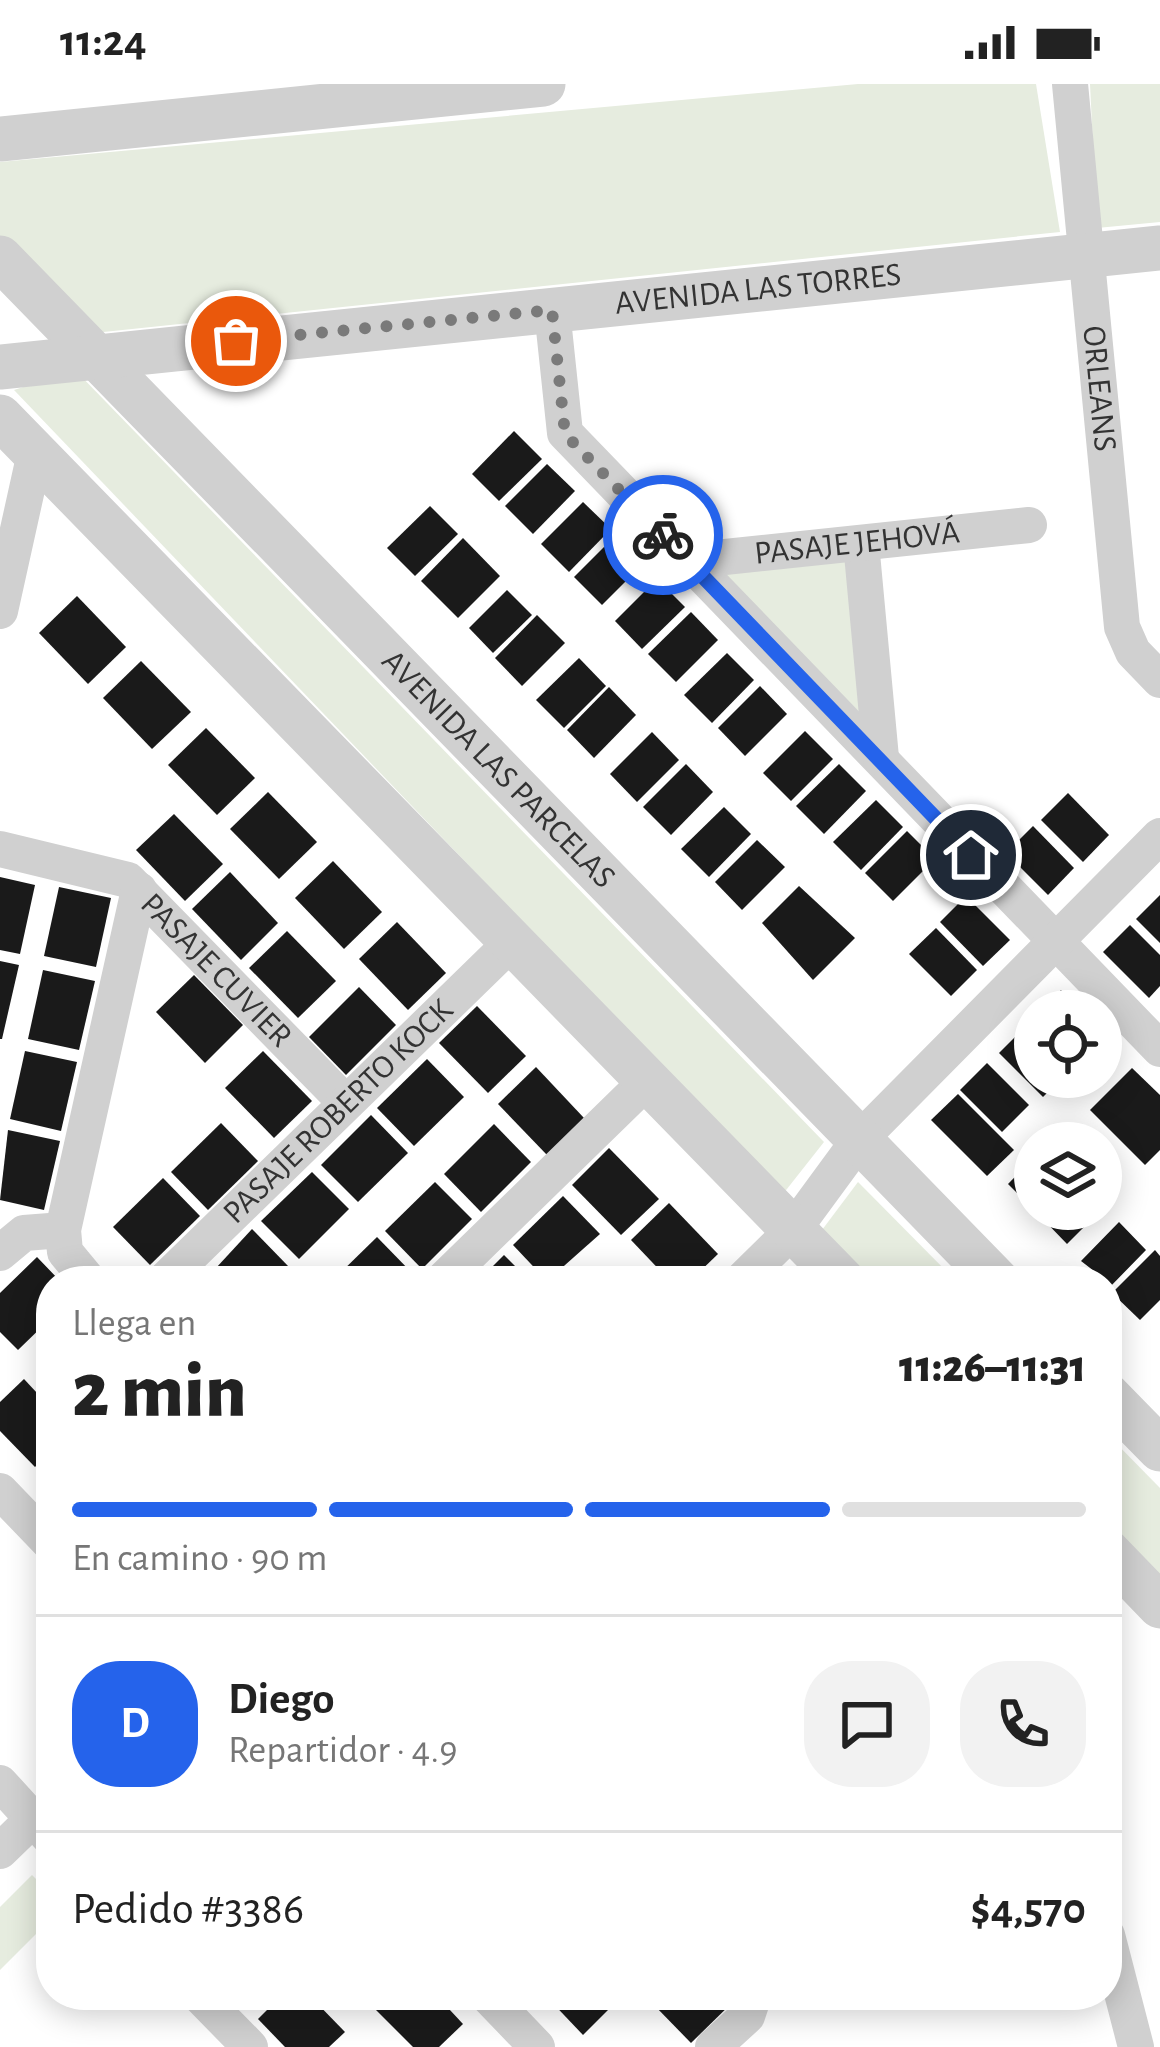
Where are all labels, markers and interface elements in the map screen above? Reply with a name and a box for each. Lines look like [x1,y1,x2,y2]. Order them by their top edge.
text: 11:24 [60,19,147,64]
street label: AVENIDA LAS TORRES [613,258,903,320]
pin [185,290,287,392]
icon: bag [203,308,269,374]
street label: ORLEANS [1077,324,1122,453]
courier [603,475,723,595]
icon: bike [630,502,696,568]
street label: PASAJE JEHOVÁ [753,512,961,570]
street label: AVENIDA LAS PARCELAS [376,644,621,895]
pin [920,804,1022,906]
icon: home [938,822,1004,888]
street label: PASAJE CUVIER [134,887,298,1054]
map controls [1014,990,1122,1230]
button: locate [1014,990,1122,1098]
street label: PASAJE ROBERTO KOCK [217,992,460,1230]
button: layers [1014,1122,1122,1230]
text: Llega en [72,1304,197,1343]
text: 11:26–11:31 [899,1345,1086,1390]
text: 2 min [72,1353,247,1431]
text: En camino · 90 m [72,1539,328,1578]
button: chat [804,1661,930,1787]
button: phone [960,1661,1086,1787]
text: Diego [228,1677,335,1722]
text: D [120,1701,150,1746]
text: Repartidor · 4.9 [228,1731,458,1770]
text: Pedido #3386 [72,1887,304,1932]
text: $4,570 [970,1887,1086,1932]

